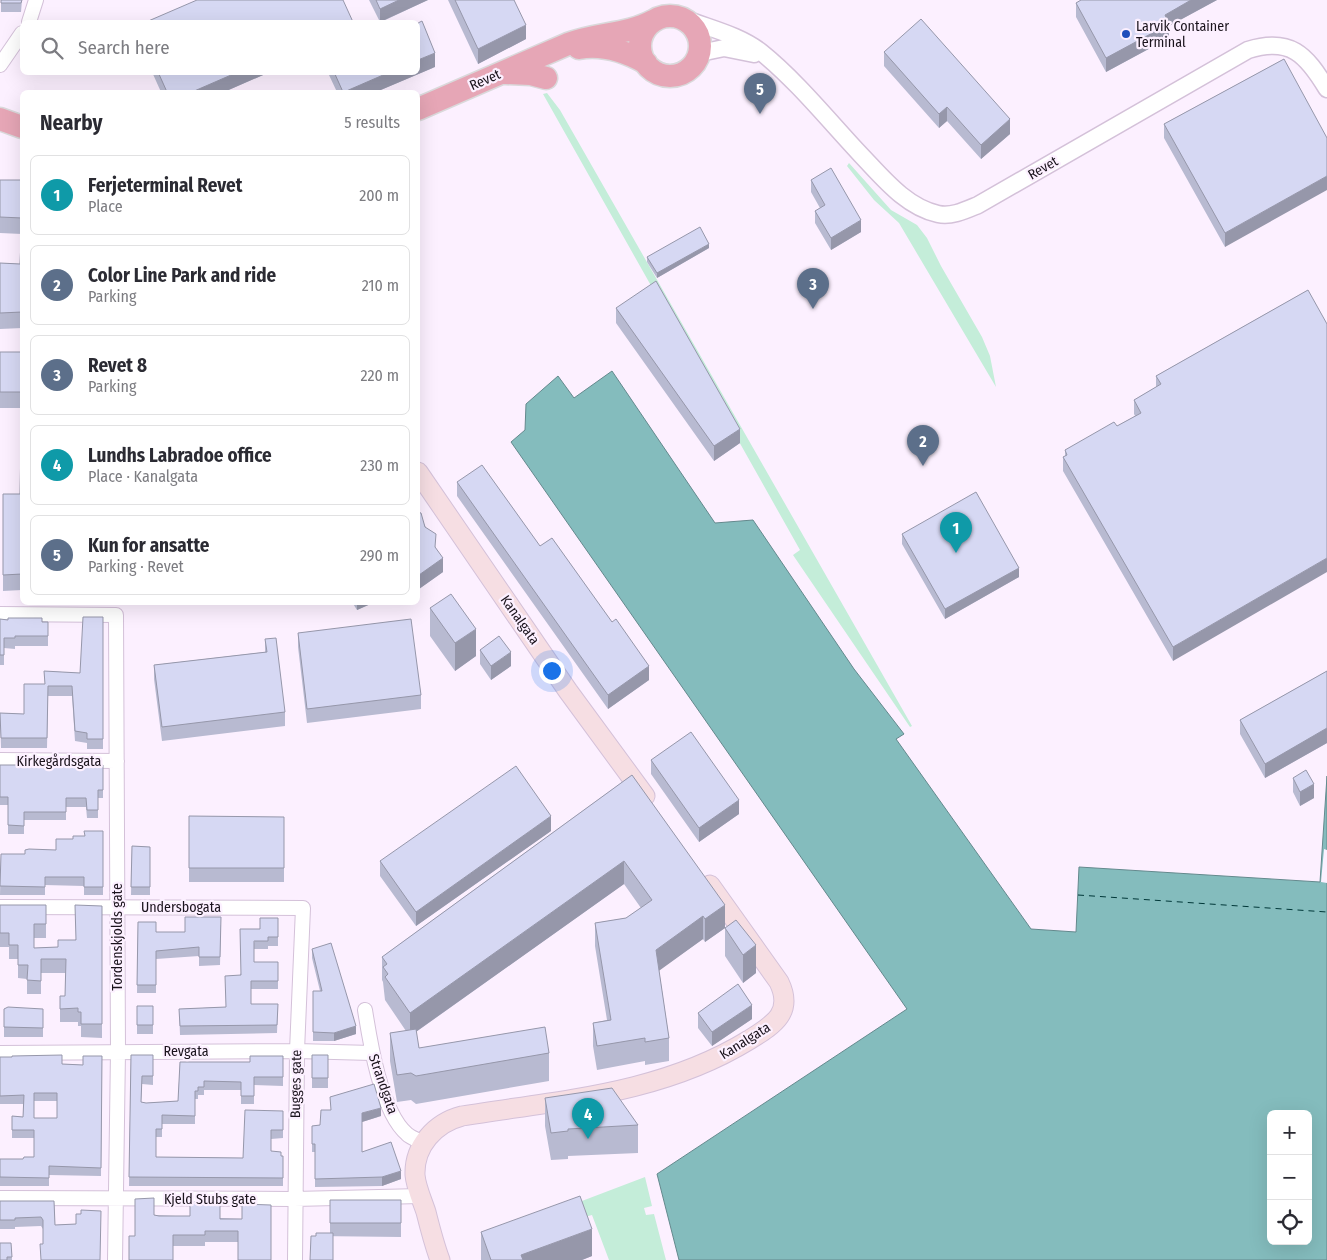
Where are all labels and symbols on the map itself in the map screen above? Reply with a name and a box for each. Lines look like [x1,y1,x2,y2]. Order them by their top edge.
place label: Larvik Container Terminal [1136,18,1229,51]
marker: Larvik Container Terminal [1120,28,1132,40]
street label: Revet [467,66,503,94]
pin: 5 [744,73,776,114]
street label: Revet [1025,152,1061,183]
pin: 3 [797,268,829,309]
pin: 2 [907,425,939,466]
pin: 1 [940,512,972,553]
street label: Kanalgata [497,592,543,648]
your location [539,658,565,684]
street label: Kirkegårdsgata [17,753,102,770]
street label: Tordenskjolds gate [109,883,126,991]
street label: Undersbogata [141,899,221,916]
street label: Kanalgata [717,1019,774,1063]
street label: Revgata [164,1043,209,1060]
street label: Bugges gate [287,1049,305,1118]
street label: Strandgata [365,1052,401,1116]
pin: 4 [572,1098,604,1139]
street label: Kjeld Stubs gate [164,1191,256,1208]

